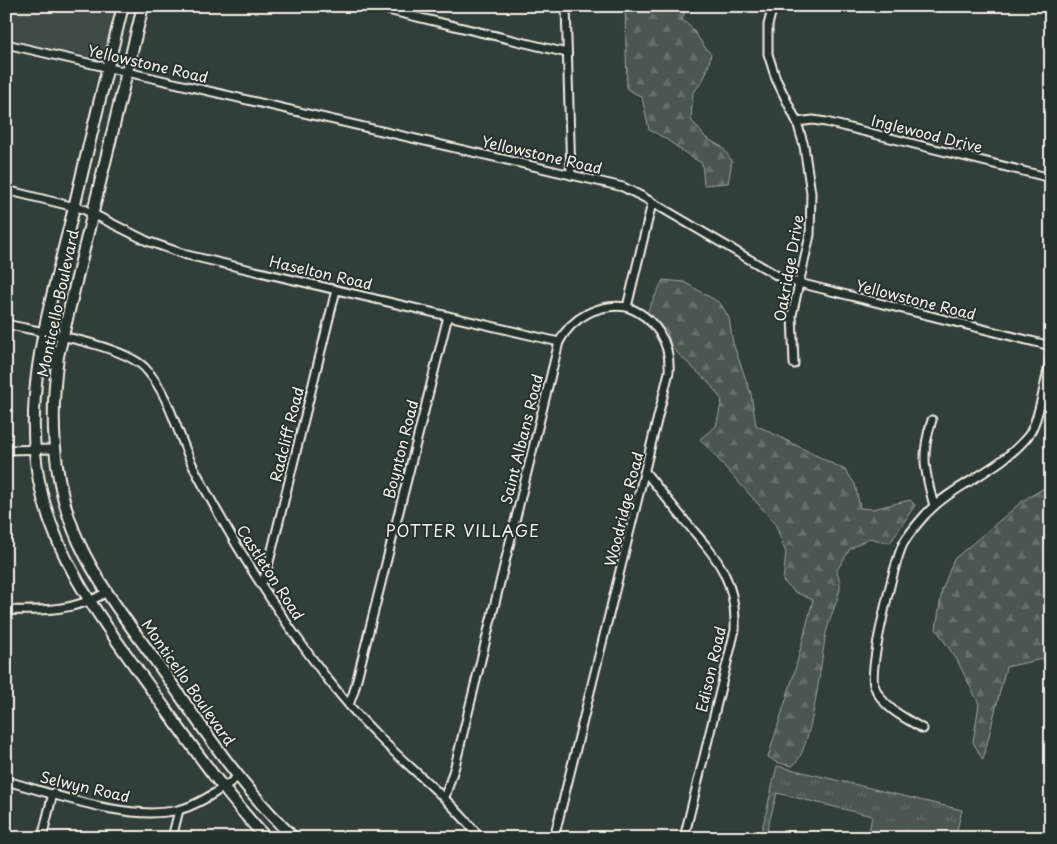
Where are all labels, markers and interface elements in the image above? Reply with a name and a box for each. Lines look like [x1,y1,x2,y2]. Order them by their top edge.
street label: Yellowstone Road [85,38,211,88]
street label: Inglewood Drive [869,108,985,158]
street label: Yellowstone Road [479,129,605,179]
street label: Oakridge Drive [767,213,809,323]
street label: Monticello Boulevard [30,227,84,379]
street label: Haselton Road [267,249,375,295]
street label: Yellowstone Road [853,273,979,325]
street label: Saint Albans Road [494,371,548,507]
street label: Radcliff Road [263,384,309,484]
street label: Boynton Road [377,397,423,501]
street label: Woodridge Road [598,449,648,569]
district label: POTTER VILLAGE [386,518,540,542]
street label: Castleton Road [232,520,310,624]
street label: Monticello Boulevard [137,614,241,750]
street label: Edison Road [689,624,731,714]
street label: Selwyn Road [38,764,132,808]

